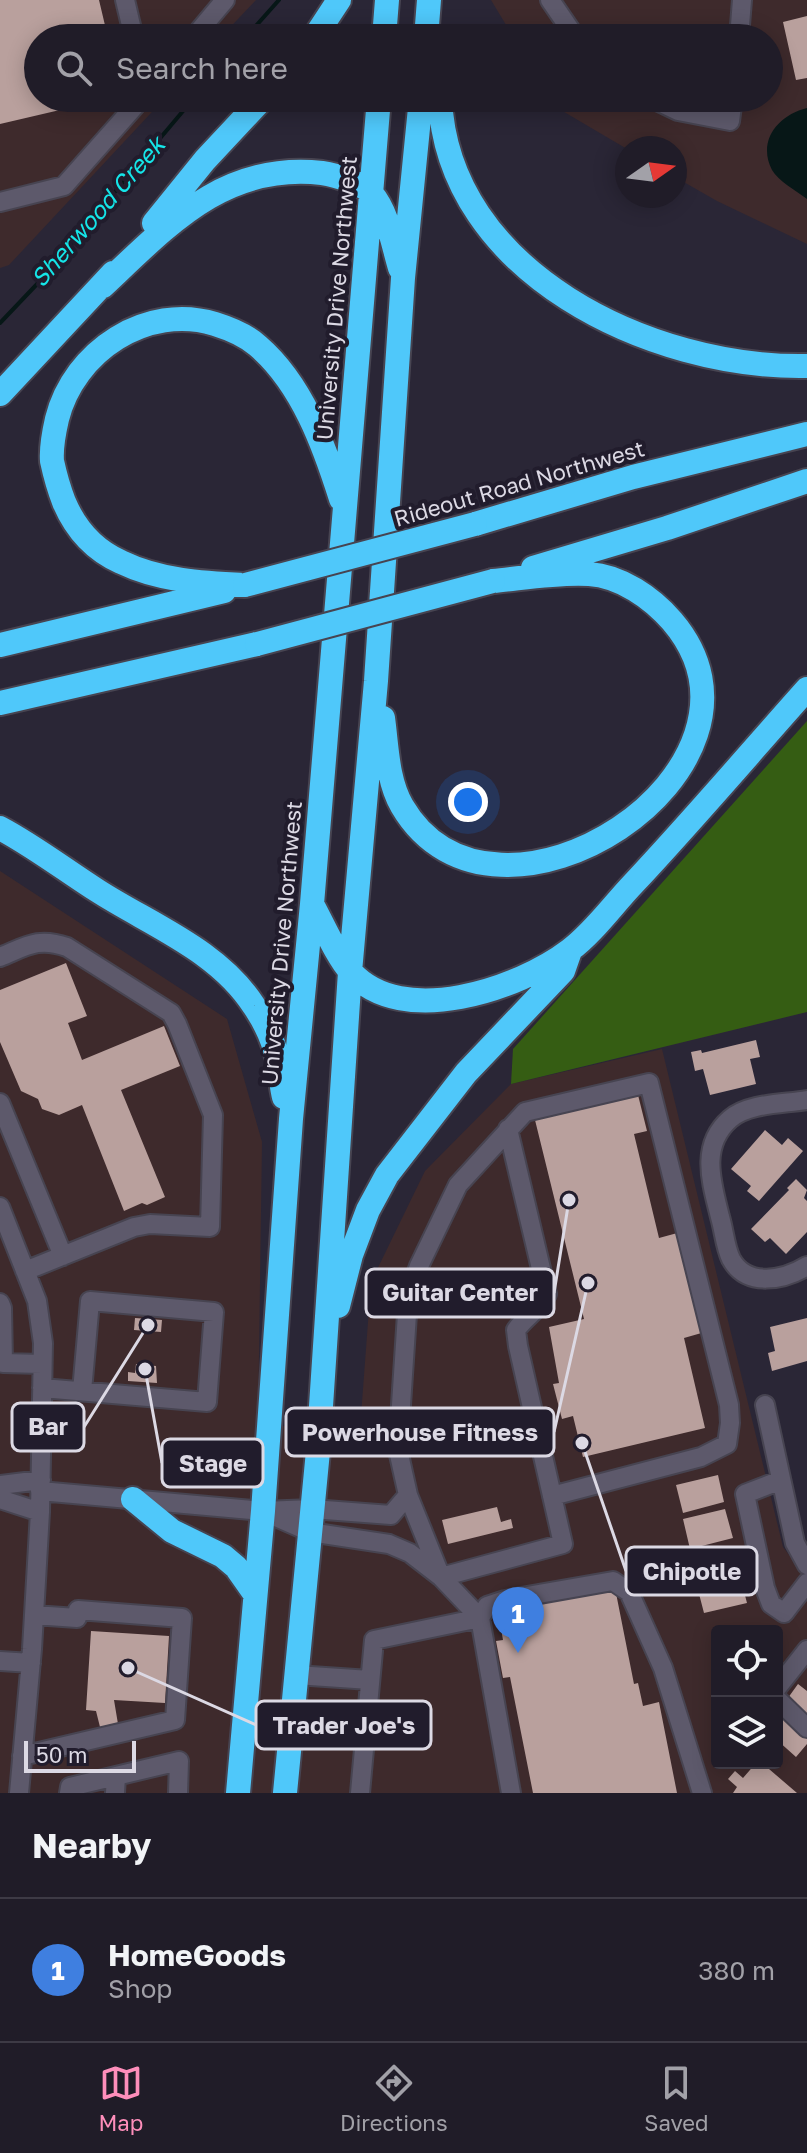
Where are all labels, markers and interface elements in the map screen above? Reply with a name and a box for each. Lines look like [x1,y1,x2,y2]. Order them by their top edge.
search box [24,24,783,112]
icon: search [52,46,96,90]
text: Search here [116,50,288,86]
water label: Sherwood Creek [24,128,172,292]
north arrow [615,136,687,208]
street label: University Drive Northwest [310,155,362,441]
street label: Rideout Road Northwest [391,434,647,532]
your location [448,782,488,822]
street label: University Drive Northwest [255,800,307,1086]
callout: Guitar Center [366,1269,554,1317]
text: Guitar Center [382,1277,538,1306]
callout: Bar [12,1403,84,1451]
callout: Powerhouse Fitness [286,1408,554,1456]
text: Bar [28,1411,68,1440]
text: Powerhouse Fitness [302,1417,538,1446]
callout: Stage [162,1439,263,1487]
text: Stage [179,1448,247,1477]
callout: Chipotle [626,1547,757,1595]
text: Chipotle [643,1556,741,1585]
pin: 1 [492,1587,544,1653]
map controls [711,1625,783,1769]
button: locate [711,1625,783,1697]
button: layers [711,1697,783,1769]
callout: Trader Joe's [256,1701,431,1749]
text: Trader Joe's [272,1710,416,1739]
scale bar [24,1737,136,1773]
text: 50 m [36,1741,87,1768]
text: Nearby [32,1825,152,1865]
text: HomeGoods [108,1937,286,1973]
text: 1 [51,1955,65,1986]
text: 380 m [698,1955,775,1986]
text: Shop [108,1973,172,2004]
tab: Map [98,2061,143,2136]
tab: Directions [340,2061,448,2136]
tab: Saved [644,2061,709,2136]

